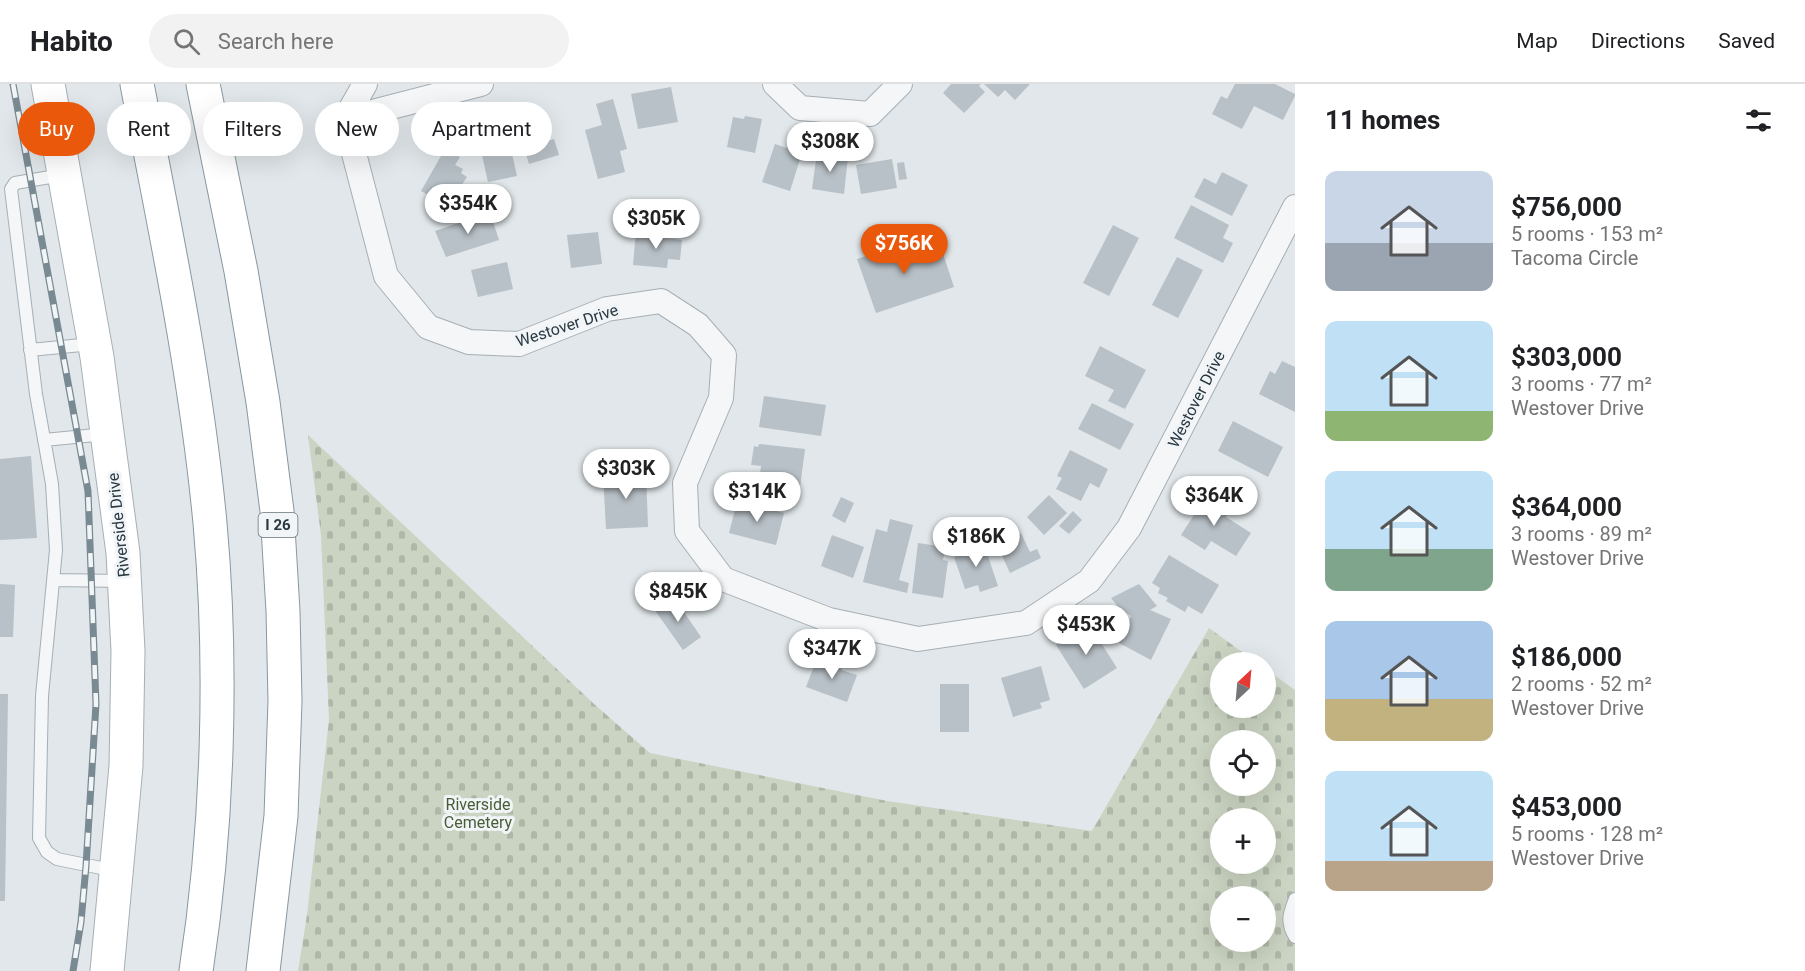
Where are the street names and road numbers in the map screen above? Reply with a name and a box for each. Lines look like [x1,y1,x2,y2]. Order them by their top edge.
street label: Westover Drive [514,300,621,351]
street label: Westover Drive [1164,348,1229,451]
street label: Riverside Drive [104,472,133,578]
road number: I 26 [258,513,298,537]

